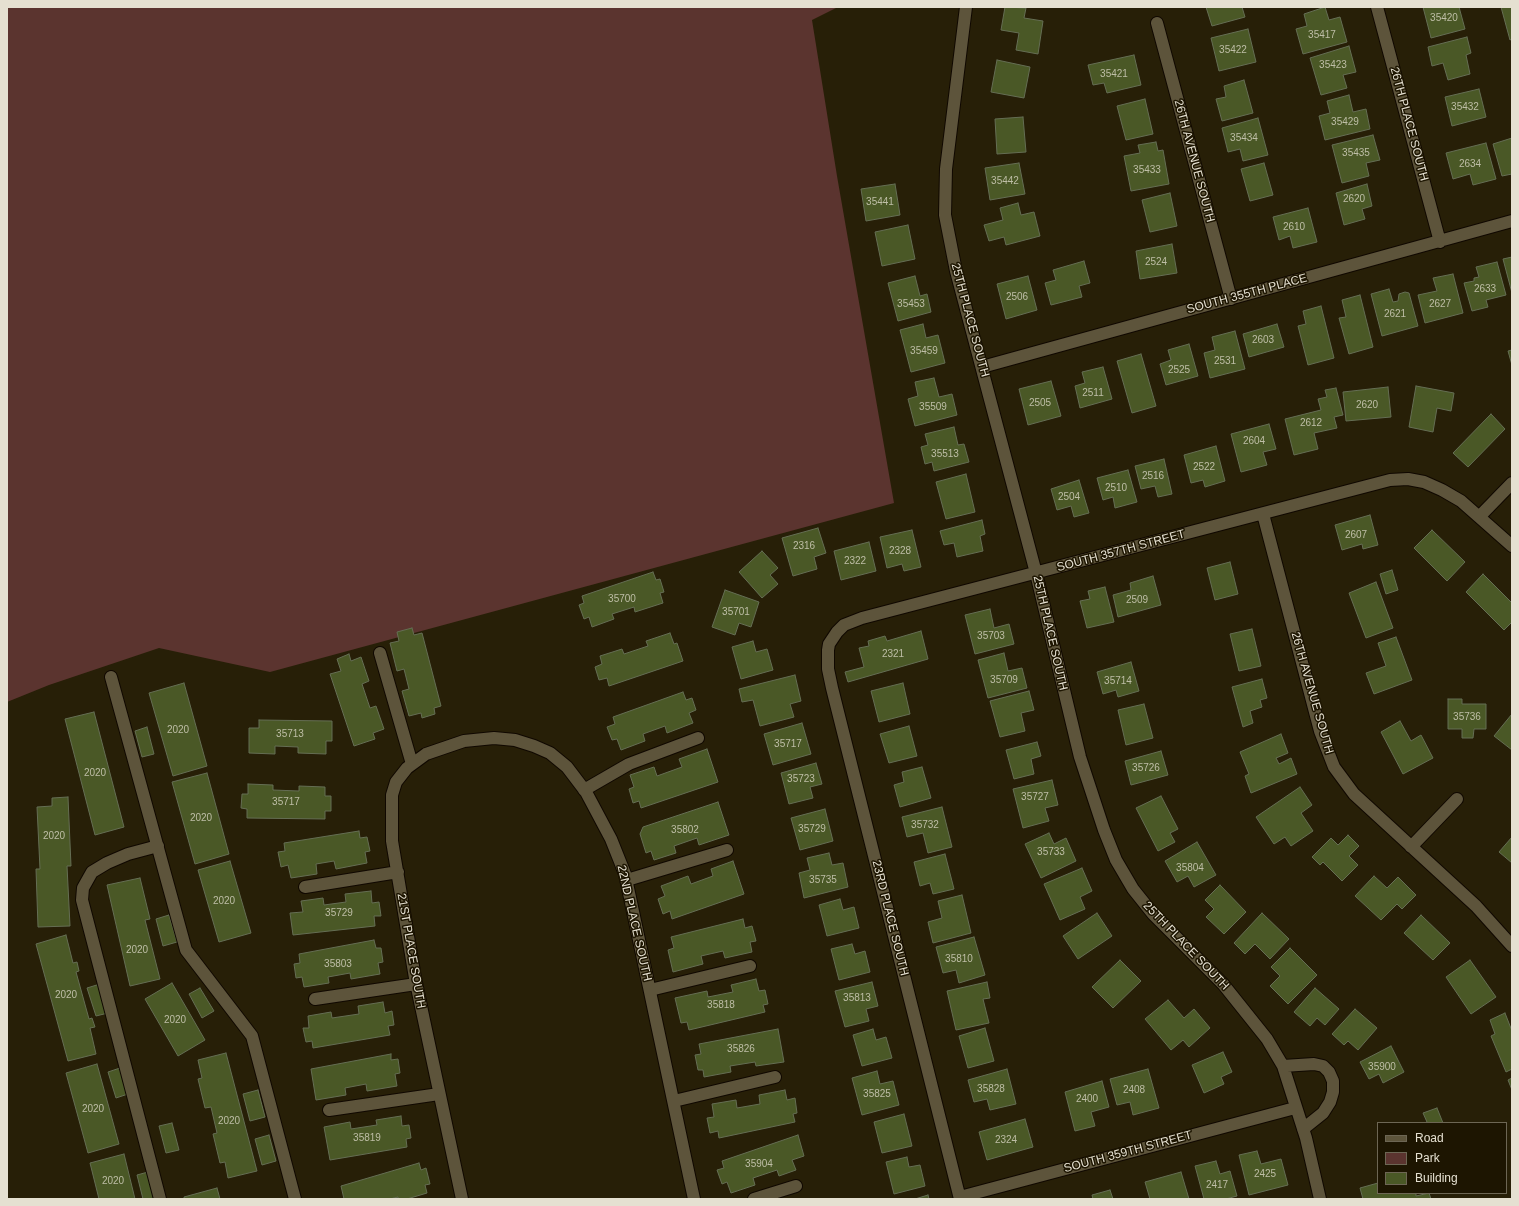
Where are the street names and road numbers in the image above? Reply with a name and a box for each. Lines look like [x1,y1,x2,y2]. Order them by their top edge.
street label: 26TH PLACE SOUTH [1387,65,1431,183]
street label: 26TH AVENUE SOUTH [1171,98,1217,224]
street label: 25TH PLACE SOUTH [948,261,992,379]
street label: SOUTH 355TH PLACE [1185,271,1309,317]
street label: SOUTH 357TH STREET [1055,527,1187,575]
street label: 25TH PLACE SOUTH [1030,574,1070,692]
street label: 26TH AVENUE SOUTH [1288,630,1336,756]
street label: 23RD PLACE SOUTH [869,859,911,977]
street label: 22ND PLACE SOUTH [614,864,654,982]
street label: 21ST PLACE SOUTH [394,892,428,1010]
street label: 25TH PLACE SOUTH [1140,899,1232,993]
street label: SOUTH 359TH STREET [1062,1128,1194,1176]

